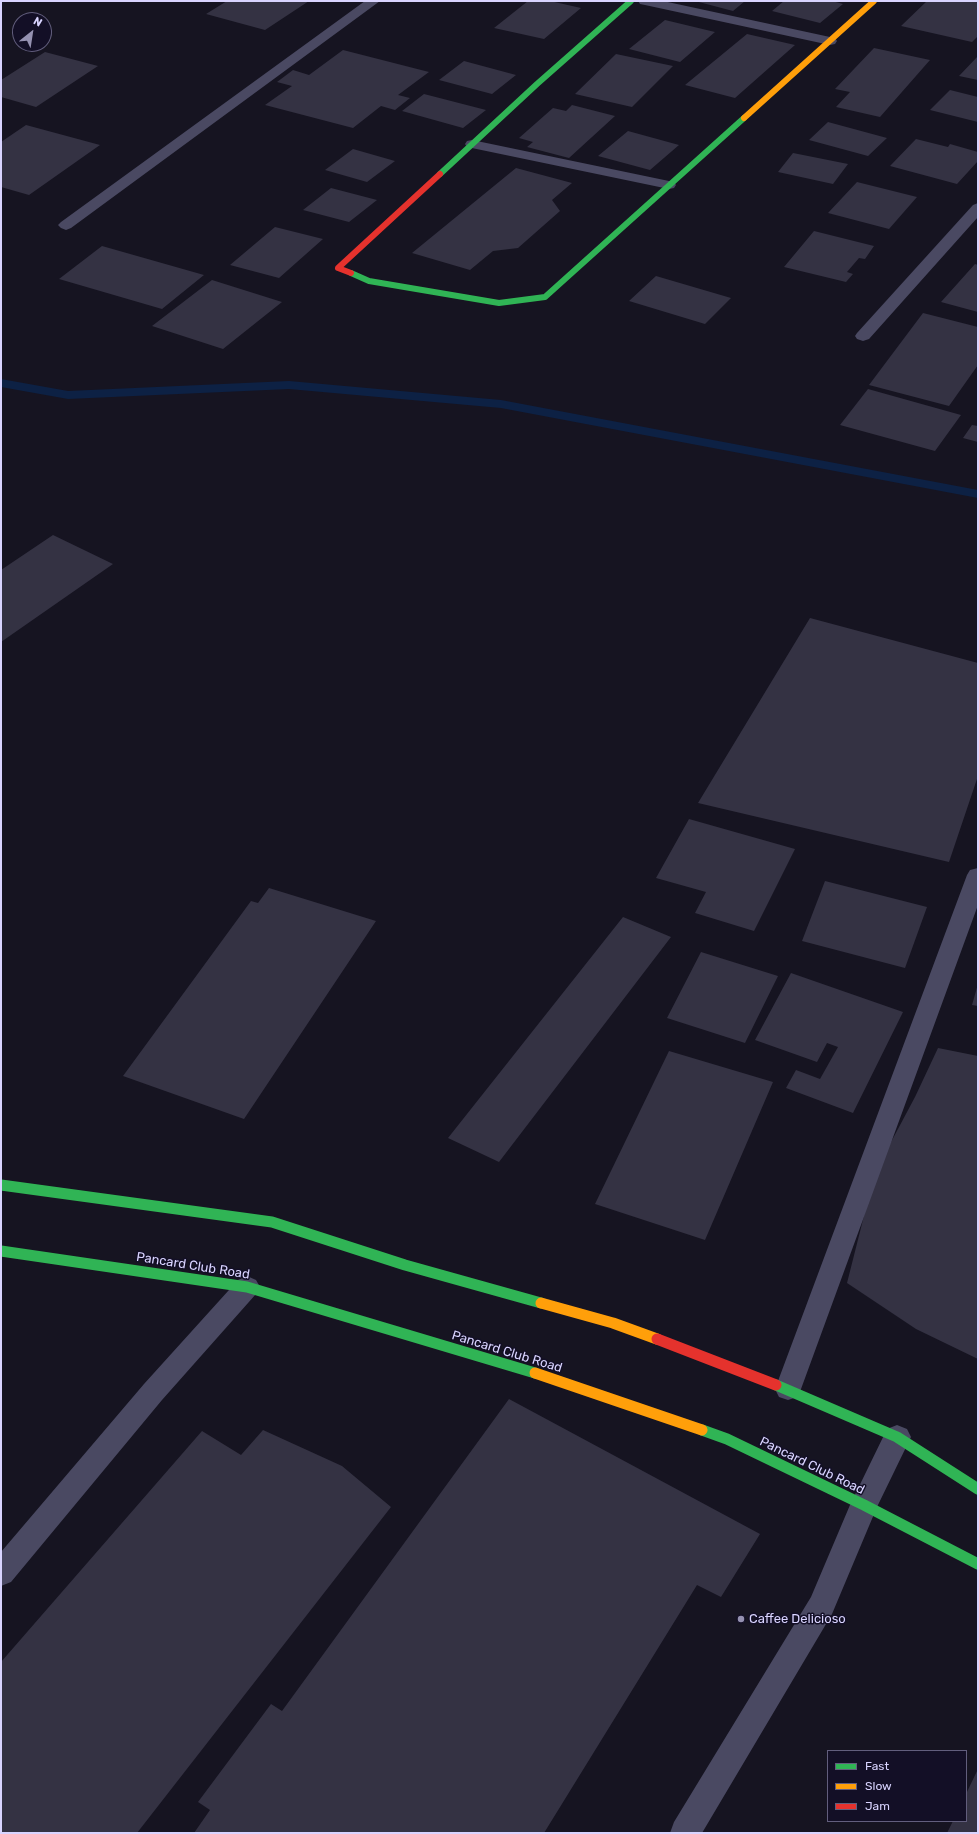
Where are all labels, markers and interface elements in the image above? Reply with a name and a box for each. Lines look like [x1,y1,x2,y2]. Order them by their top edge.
north arrow [12,12,52,52]
text: N [31,14,44,30]
street label: Pancard Club Road [135,1249,251,1283]
street label: Pancard Club Road [450,1328,564,1376]
street label: Pancard Club Road [757,1434,867,1498]
place label: Caffee Delicioso [749,1611,846,1627]
marker: Caffee Delicioso [736,1614,746,1624]
legend [827,1750,967,1822]
text: Fast [865,1759,889,1773]
text: Slow [865,1779,892,1793]
text: Jam [865,1799,890,1813]

